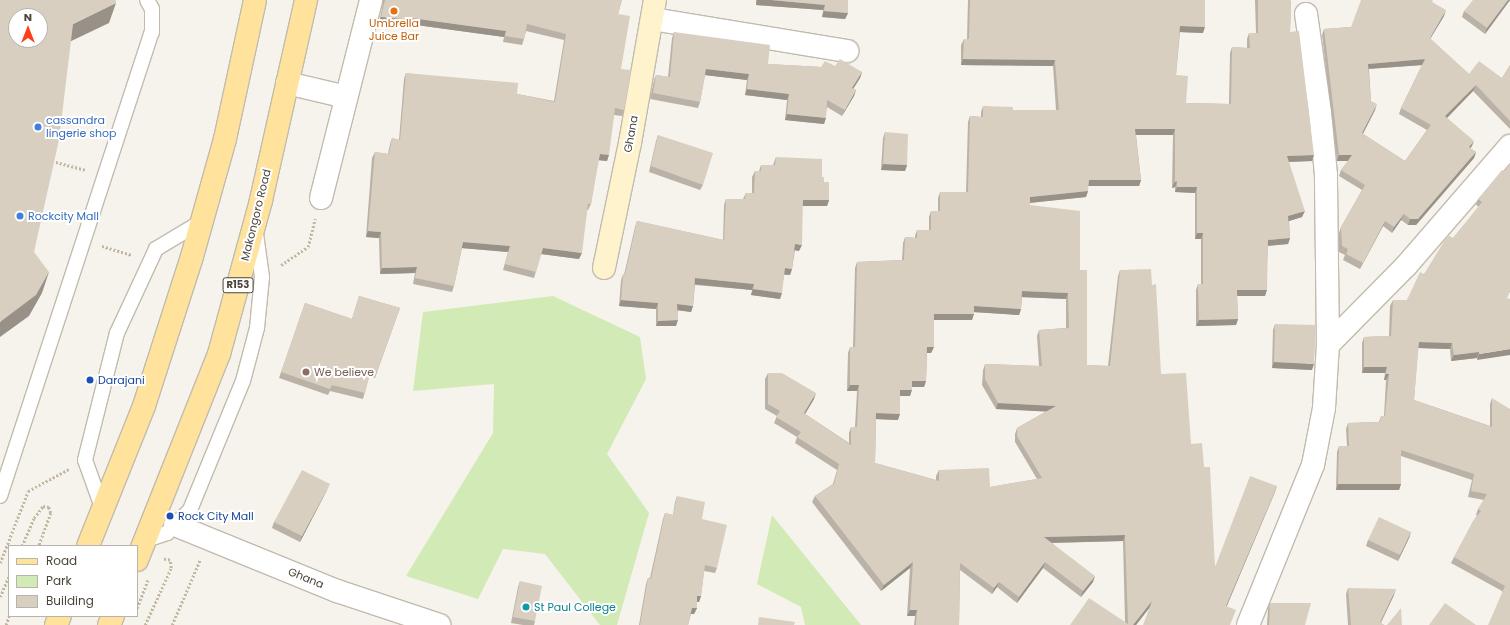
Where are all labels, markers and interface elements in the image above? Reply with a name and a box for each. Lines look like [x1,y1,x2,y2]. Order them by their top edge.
marker: Umbrella Juice Bar [389,6,399,16]
north arrow [8,8,48,48]
text: N [24,9,32,25]
place label: Umbrella Juice Bar [369,17,419,43]
place label: cassandra lingerie shop [46,114,117,140]
street label: Ghana [621,114,641,154]
marker: cassandra lingerie shop [33,122,43,132]
street label: Makongoro Road [238,168,274,262]
place label: Rockcity Mall [28,209,99,223]
marker: Rockcity Mall [15,211,25,221]
road number: R153 [222,277,254,293]
place label: We believe [314,365,374,379]
marker: We believe [301,367,311,377]
place label: Darajani [98,373,145,387]
marker: Darajani [85,375,95,385]
place label: Rock City Mall [178,509,254,523]
marker: Rock City Mall [165,511,175,521]
legend [8,545,138,617]
text: Road [46,552,77,569]
street label: Ghana [286,565,326,591]
text: Park [46,572,72,589]
text: Building [46,592,94,609]
place label: St Paul College [534,600,616,614]
marker: St Paul College [521,602,531,612]

